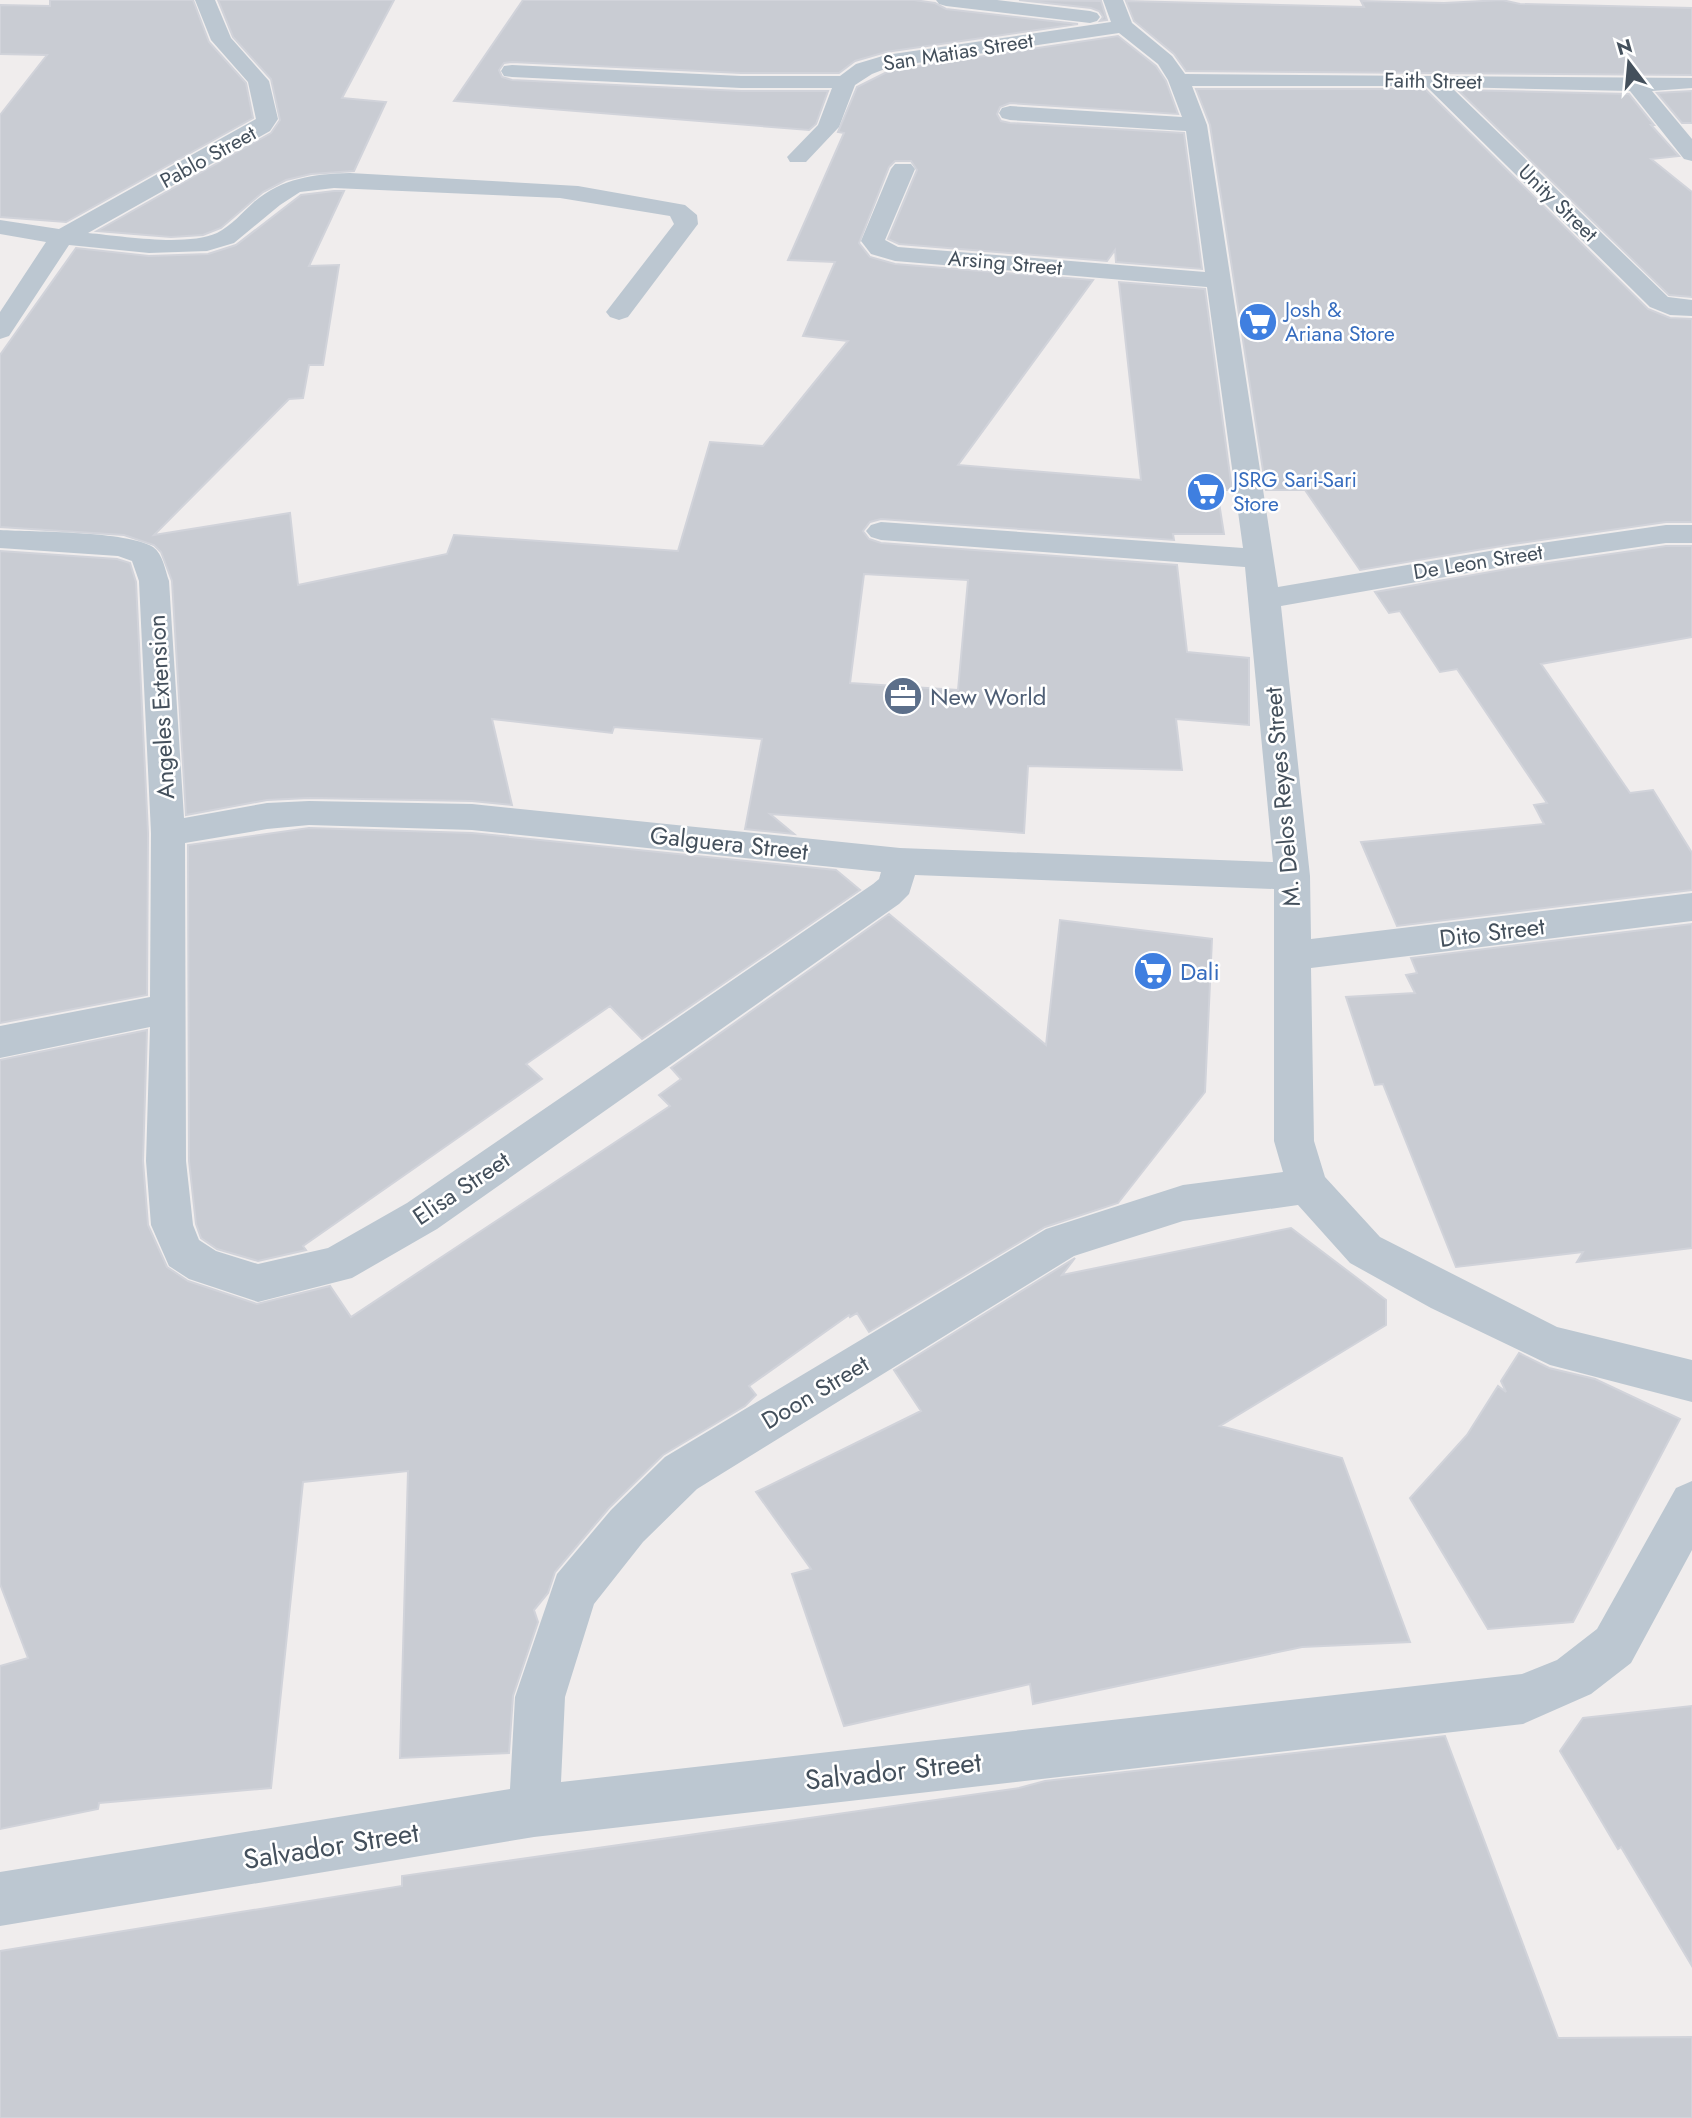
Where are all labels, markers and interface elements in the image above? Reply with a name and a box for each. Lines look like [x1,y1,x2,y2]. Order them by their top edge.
street label: San Matias Street [881,25,1035,79]
north arrow [1594,28,1664,98]
text: N [1613,32,1635,62]
street label: Faith Street [1384,65,1482,97]
street label: Pablo Street [155,118,261,196]
street label: Unity Street [1511,157,1605,249]
street label: Arsing Street [947,243,1063,283]
place label: Josh & Ariana Store [1282,295,1395,349]
supermarket icon: Josh & Ariana Store [1237,301,1279,343]
place label: JSRG Sari-Sari Store [1230,465,1357,519]
supermarket icon: JSRG Sari-Sari Store [1185,471,1227,513]
street label: De Leon Street [1411,537,1545,587]
street label: Angeles Extension [139,614,183,800]
office icon: New World [882,675,924,717]
place label: New World [930,679,1047,714]
street label: M. Delos Reyes Street [1255,686,1309,908]
street label: Galguera Street [648,817,810,869]
street label: Dito Street [1437,908,1547,956]
supermarket icon: Dali [1132,950,1174,992]
place label: Dali [1180,954,1220,989]
street label: Elisa Street [405,1142,517,1233]
street label: Doon Street [755,1346,875,1438]
street label: Salvador Street [803,1741,983,1801]
street label: Salvador Street [240,1812,422,1880]

